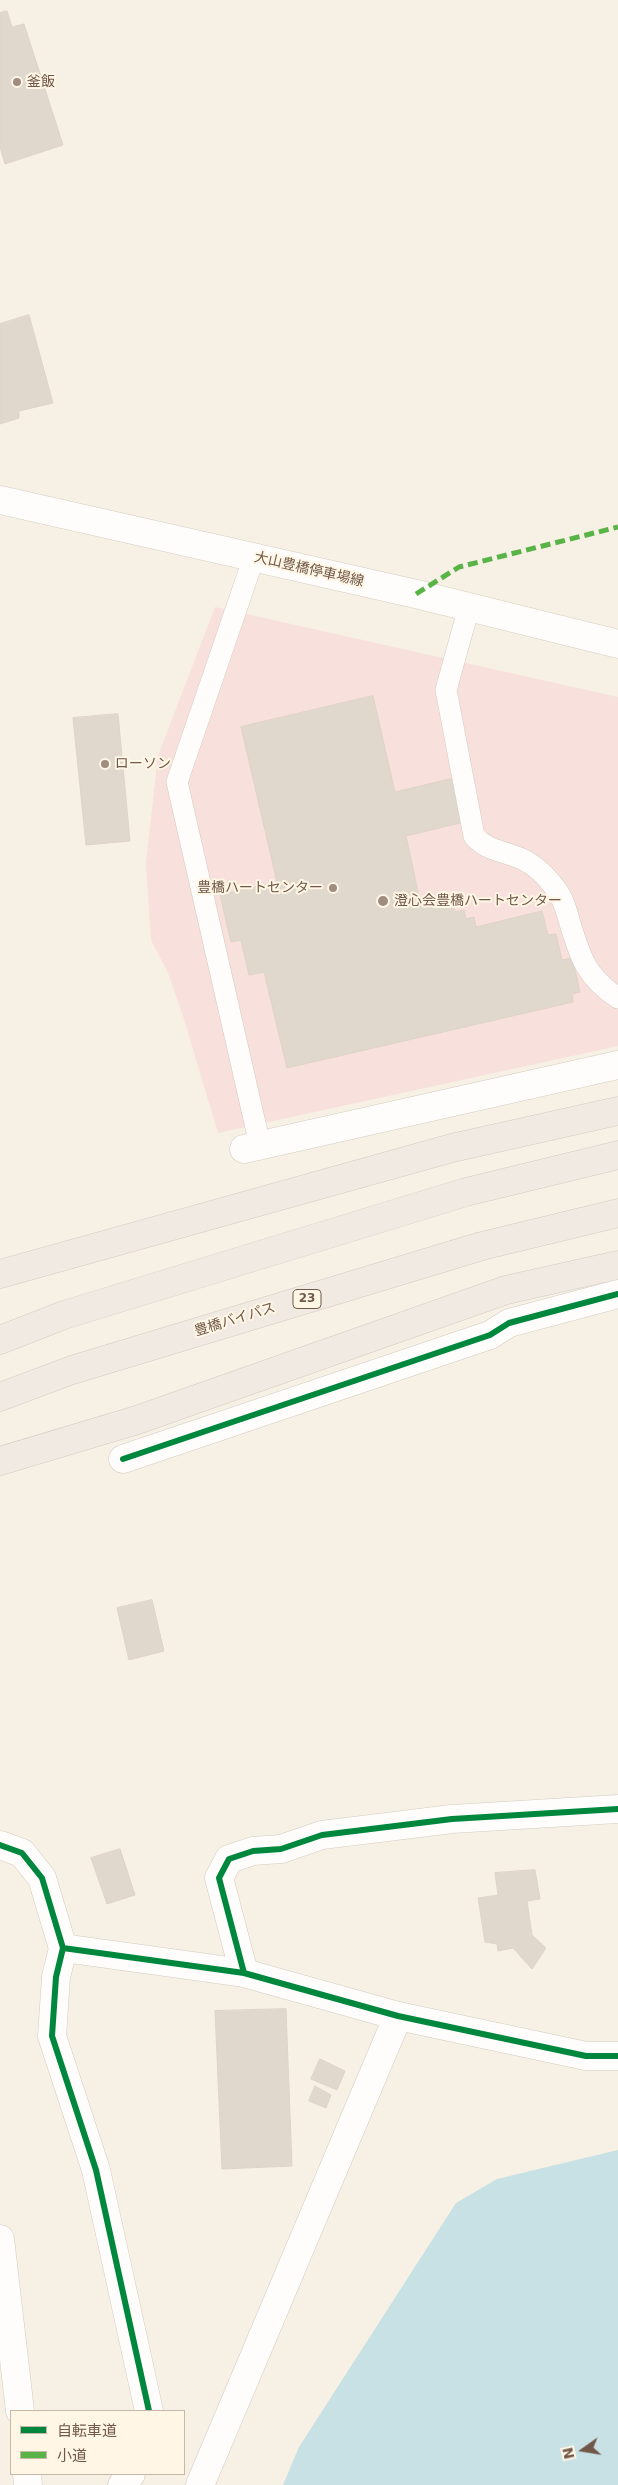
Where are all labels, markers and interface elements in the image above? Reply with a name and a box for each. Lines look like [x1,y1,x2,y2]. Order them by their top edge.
place label: 釜飯 [27,74,55,90]
marker: 釜飯 [11,76,23,88]
street label: 大山豊橋停車場線 [253,549,365,591]
place label: ローソン [115,756,171,772]
marker: ローソン [99,758,111,770]
place label: 豊橋ハートセンター [197,880,323,896]
marker: 豊橋ハートセンター [327,882,339,894]
place label: 澄心会豊橋ハートセンター [394,893,562,909]
marker: 澄心会豊橋ハートセンター [376,894,390,908]
road number: 23 [293,1290,321,1308]
street label: 豊橋バイパス [192,1300,278,1340]
legend [10,2410,185,2475]
text: 自転車道 [57,2422,117,2440]
north arrow [558,2425,608,2475]
text: N [559,2446,577,2461]
text: 小道 [57,2447,87,2465]

